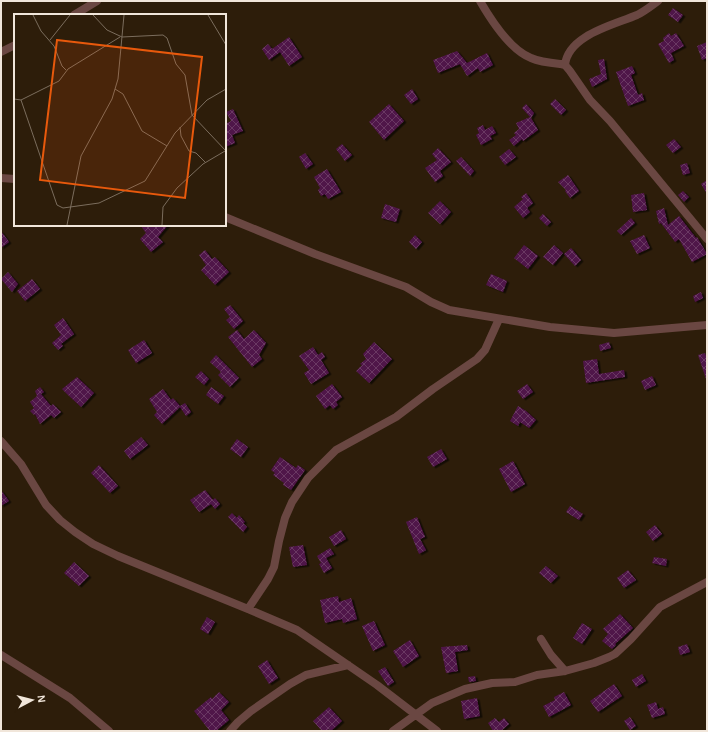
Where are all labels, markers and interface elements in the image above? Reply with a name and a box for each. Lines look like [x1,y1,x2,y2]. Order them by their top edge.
inset map [14,14,226,226]
north arrow [12,680,52,720]
text: N [36,694,47,703]

